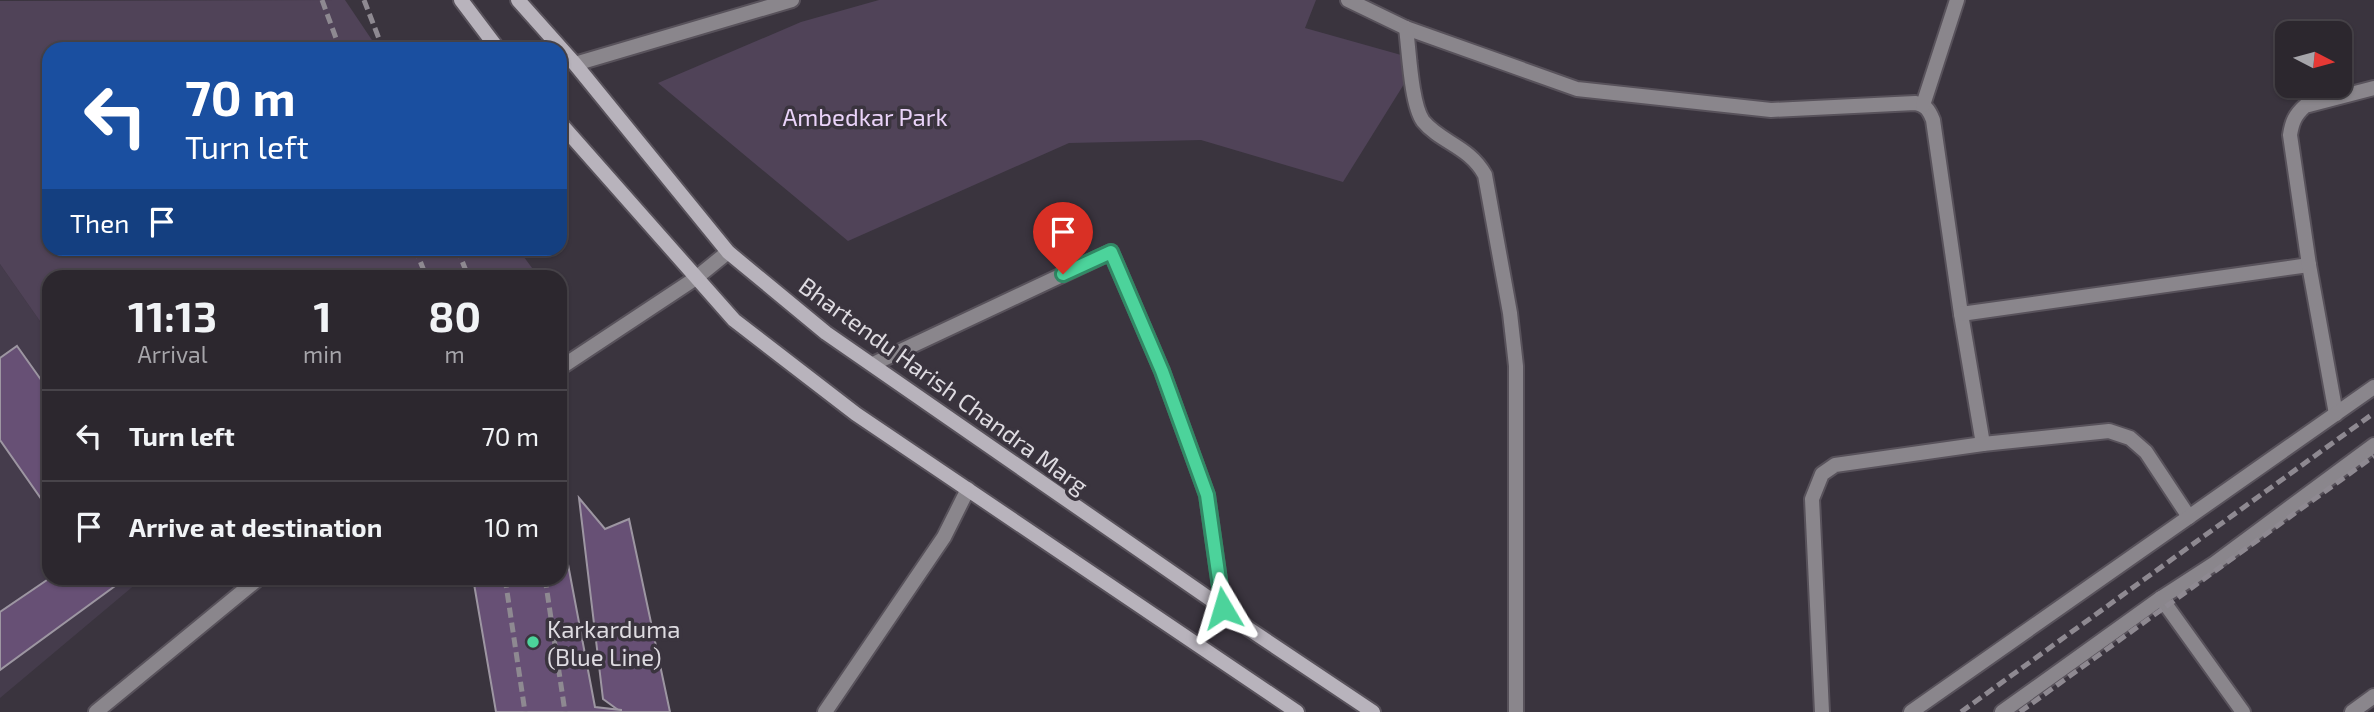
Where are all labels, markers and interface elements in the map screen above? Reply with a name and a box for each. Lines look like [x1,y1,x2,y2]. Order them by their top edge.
north arrow [2275,21,2352,98]
map controls [2275,21,2352,98]
text: 70 m [185,67,296,126]
icon: left [70,70,161,161]
park label: Ambedkar Park [782,102,948,131]
text: Turn left [185,127,309,165]
pin [1033,202,1093,274]
icon: arrive [143,203,181,241]
text: Then [70,207,129,238]
icon: arrive [1044,213,1082,251]
street label: Bhartendu Harish Chandra Marg [794,270,1094,500]
text: 11:13 [128,290,217,340]
text: 1 [314,290,332,340]
text: 80 [428,290,481,340]
text: Arrival [138,340,208,368]
text: min [303,340,342,368]
text: m [445,340,465,368]
icon: left [70,417,108,455]
text: Turn left [129,420,235,451]
text: 70 m [481,420,539,451]
icon: arrive [70,508,108,546]
text: Arrive at destination [129,511,382,542]
text: 10 m [484,511,539,542]
position arrow [1186,571,1260,645]
place label: Karkarduma (Blue Line) [547,614,680,671]
marker: Karkarduma (Blue Line) [525,634,541,650]

